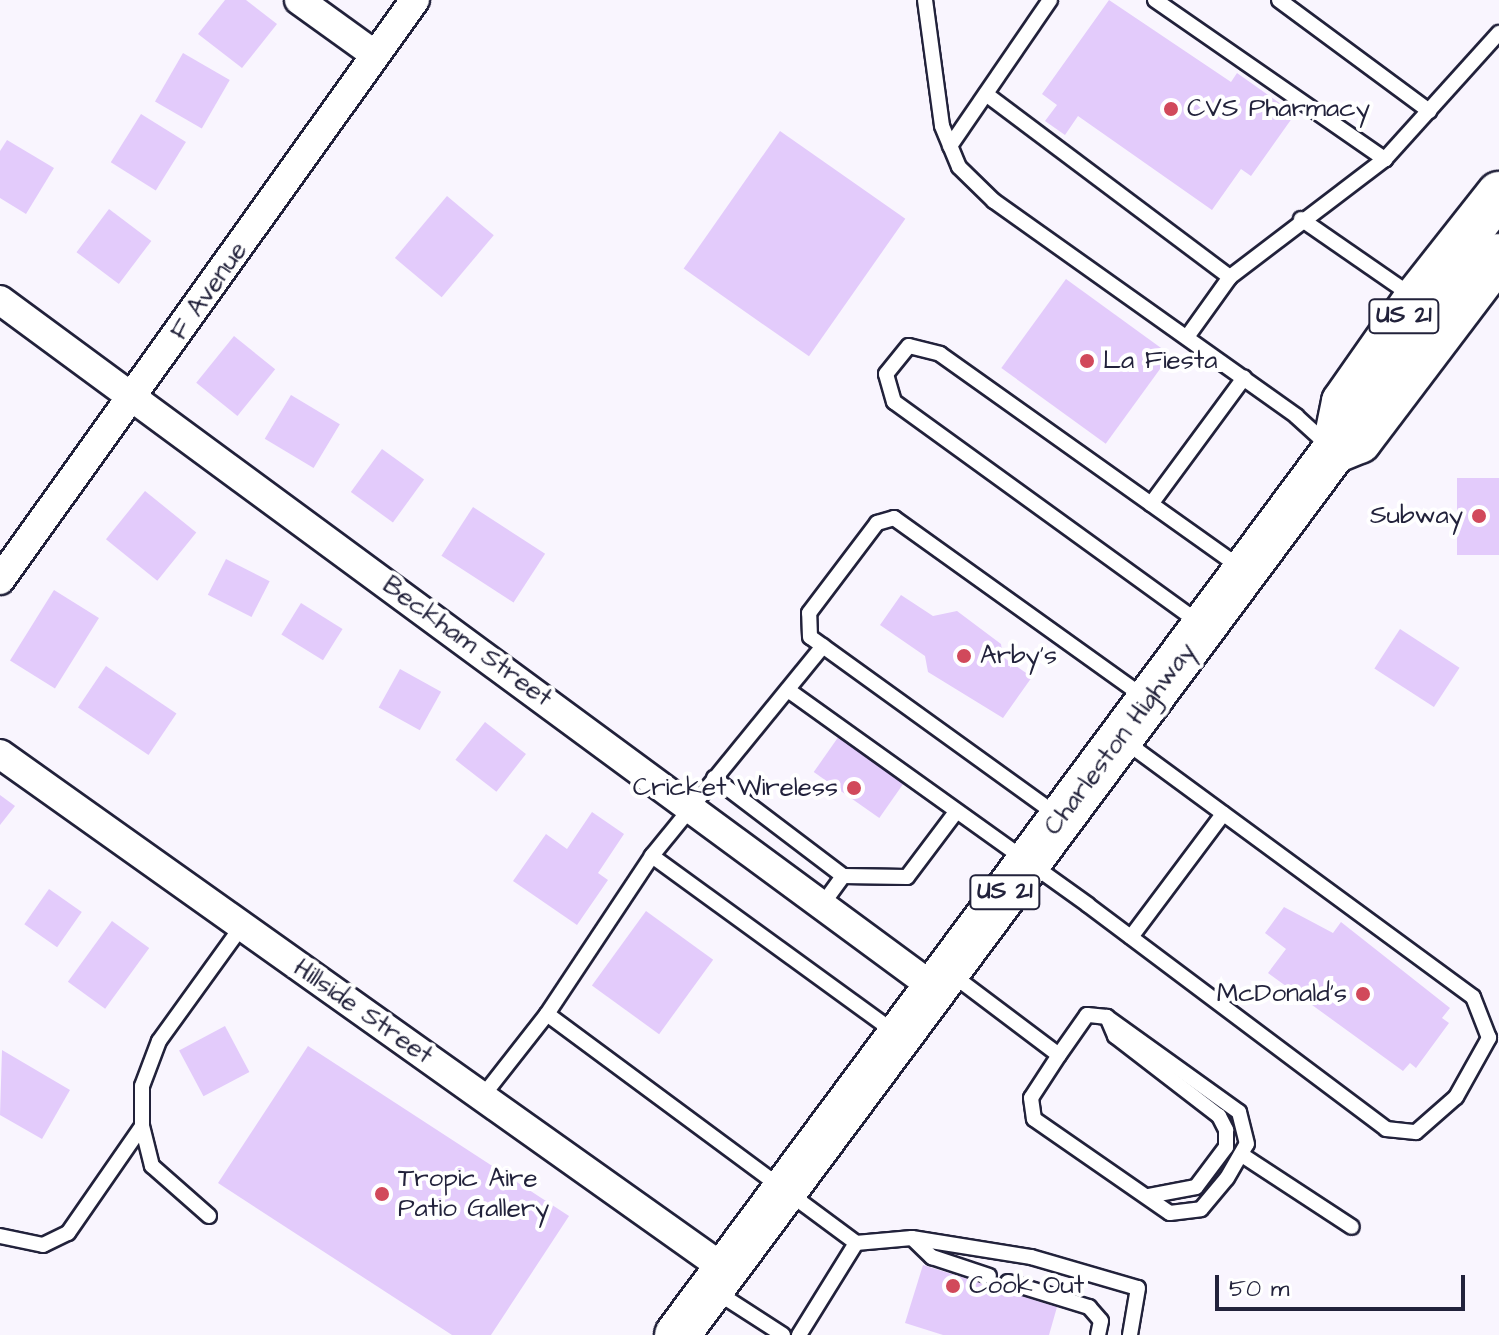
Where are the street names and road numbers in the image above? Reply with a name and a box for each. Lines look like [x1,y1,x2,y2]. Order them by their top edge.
street label: F Avenue [164,236,254,346]
road number: US 21 [1368,296,1440,336]
street label: Beckham Street [376,570,558,714]
street label: Charleston Highway [1037,637,1203,841]
road number: US 21 [969,872,1041,912]
street label: Hillside Street [287,953,439,1071]

